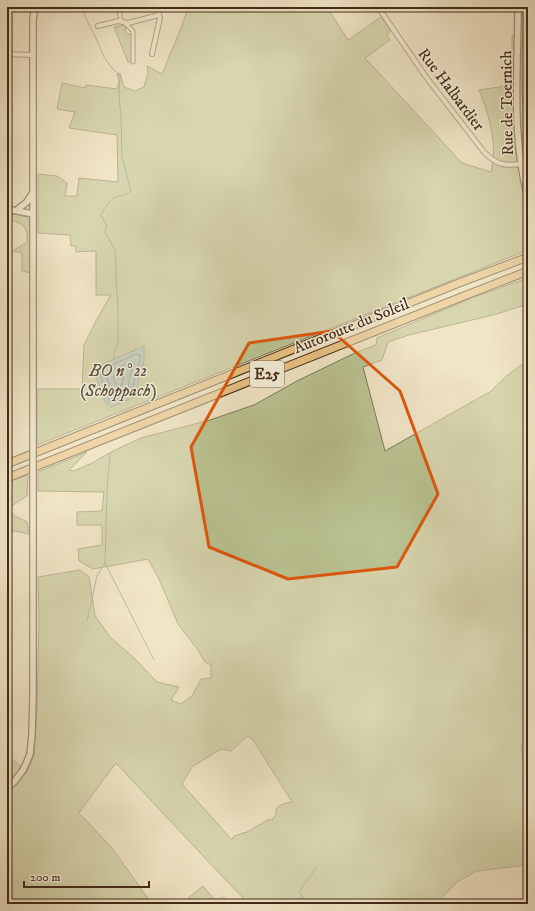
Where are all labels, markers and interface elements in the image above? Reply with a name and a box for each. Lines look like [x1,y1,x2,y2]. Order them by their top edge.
street label: Rue Halbardier [414,44,489,135]
street label: Rue de Toernich [496,50,518,156]
street label: Autoroute du Soleil [291,294,412,358]
water label: BO n° 22 (Schoppach) [80,360,157,402]
road number: E25 [250,361,284,387]
scale bar [24,863,149,889]
text: 200 m [30,870,60,885]

